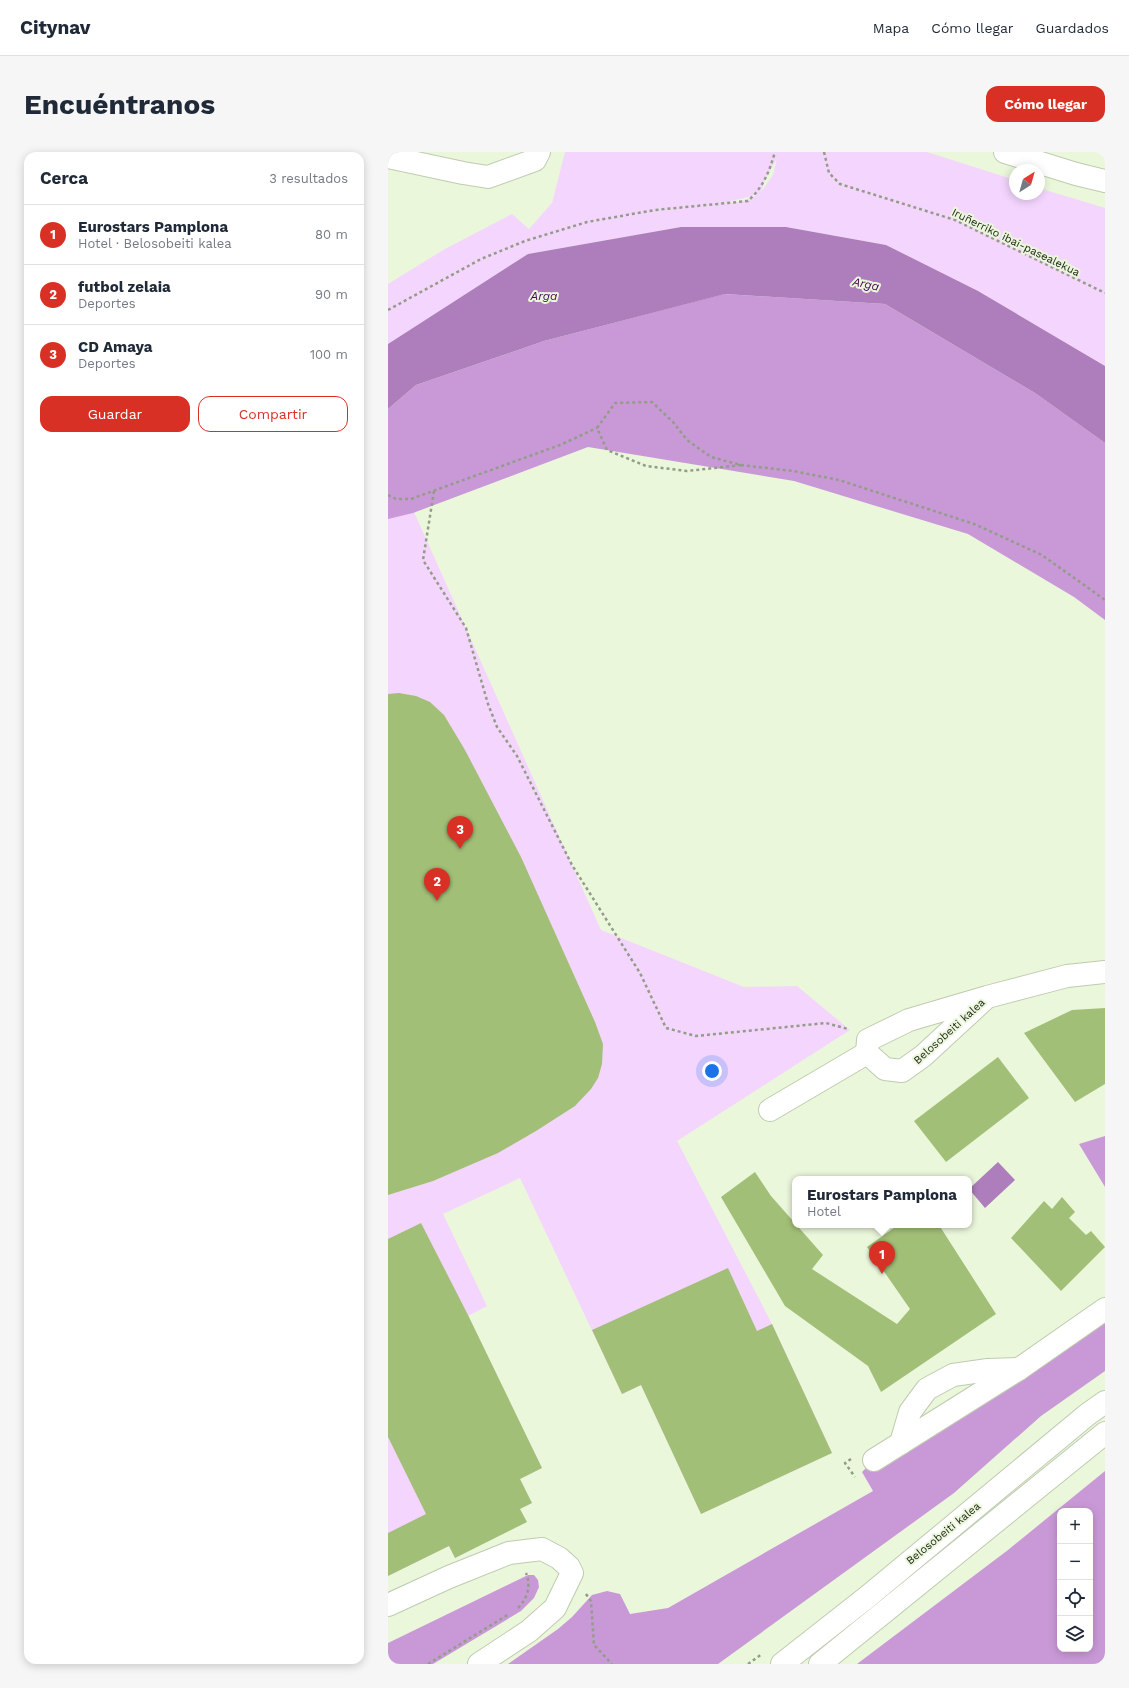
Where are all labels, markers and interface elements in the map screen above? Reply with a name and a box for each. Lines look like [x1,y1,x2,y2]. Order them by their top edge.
text: Citynav [20,16,91,39]
text: Mapa [873,20,909,36]
text: Cómo llegar [931,20,1014,36]
text: Guardados [1036,20,1109,36]
button: Cómo llegar [986,86,1105,122]
text: Encuéntranos [24,88,215,121]
north arrow [1009,164,1045,200]
text: Cerca [40,168,88,188]
text: 3 resultados [269,171,348,186]
street label: Iruñerriko ibai-pasealekua [950,206,1082,279]
text: Eurostars Pamplona [78,218,228,236]
text: 1 [50,227,56,242]
text: 80 m [315,227,348,242]
text: Hotel · Belosobeiti kalea [78,236,232,251]
water label: Arga [850,274,881,294]
text: futbol zelaia [78,278,171,296]
text: 2 [49,287,57,302]
text: 90 m [315,287,348,302]
water label: Arga [530,289,558,303]
text: Deportes [78,296,136,311]
text: CD Amaya [78,338,152,356]
text: 3 [49,347,57,362]
text: 100 m [310,347,348,362]
text: Deportes [78,356,136,371]
button: Guardar [40,396,190,432]
button: Compartir [198,396,348,432]
pin: 3 [447,816,473,849]
pin: 2 [424,868,450,901]
street label: Belosobeiti kalea [911,996,988,1067]
your location [702,1061,722,1081]
popup [792,1176,972,1228]
text: Eurostars Pamplona [807,1186,957,1204]
text: Hotel [807,1204,841,1219]
pin: 1 [869,1241,895,1274]
street label: Belosobeiti kalea [904,1500,983,1567]
map controls [1057,1508,1093,1652]
button: + [1057,1508,1093,1544]
button: − [1057,1544,1093,1580]
button: locate [1057,1580,1093,1616]
button: layers [1057,1616,1093,1652]

